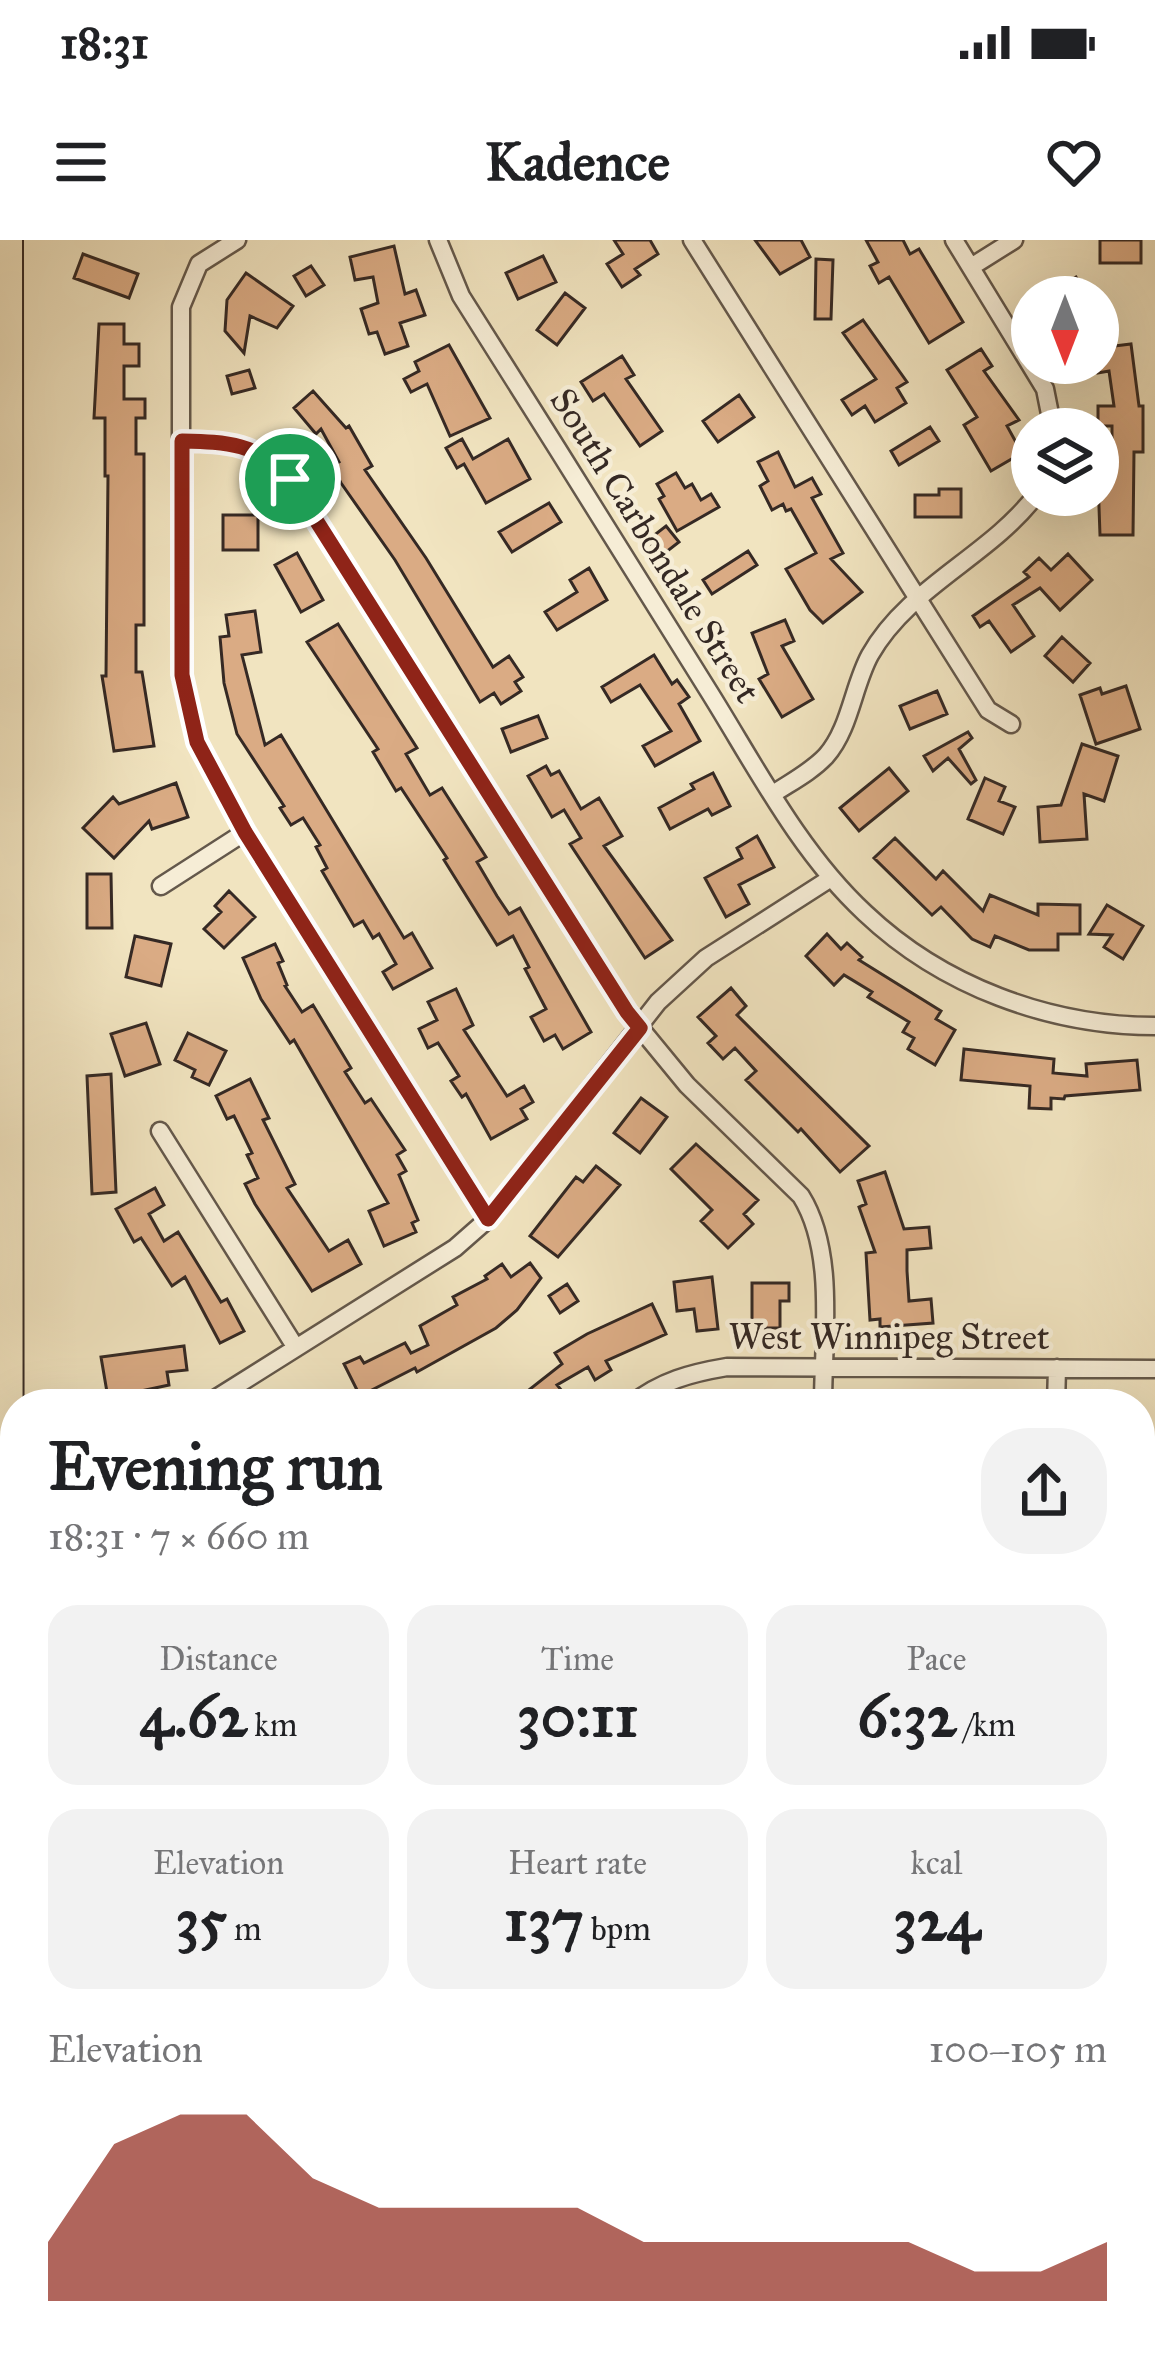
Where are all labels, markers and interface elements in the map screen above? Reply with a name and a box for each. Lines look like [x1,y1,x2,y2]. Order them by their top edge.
text: 18:31 [60,15,149,70]
icon: menu [48,129,114,195]
text: Kadence [485,129,670,195]
icon: heart [1041,129,1107,195]
north arrow [1011,276,1119,384]
map controls [1011,276,1119,516]
street label: South Carbondale Street [540,380,770,711]
button: layers [1011,408,1119,516]
pin [239,428,341,530]
icon: arrive [257,446,323,512]
street label: West Winnipeg Street [728,1315,1050,1359]
text: Evening run [48,1426,383,1507]
button: share [981,1428,1107,1554]
text: 18:31 · 7 × 660 m [48,1512,310,1560]
text: Distance [159,1639,278,1679]
text: Time [541,1639,614,1679]
text: Pace [907,1639,966,1679]
text: 4.62 [140,1679,247,1752]
text: 30:11 [517,1679,638,1752]
text: 6:32 [857,1679,957,1752]
text: km [247,1705,297,1745]
text: /km [957,1705,1016,1745]
text: Elevation [153,1843,284,1883]
text: Heart rate [508,1843,647,1883]
text: kcal [911,1843,962,1883]
text: 35 [175,1883,227,1956]
text: 137 [504,1883,584,1956]
text: 324 [893,1883,980,1956]
text: m [227,1909,262,1949]
text: bpm [584,1909,651,1949]
text: Elevation [48,2025,203,2073]
text: 100–105 m [929,2025,1107,2073]

